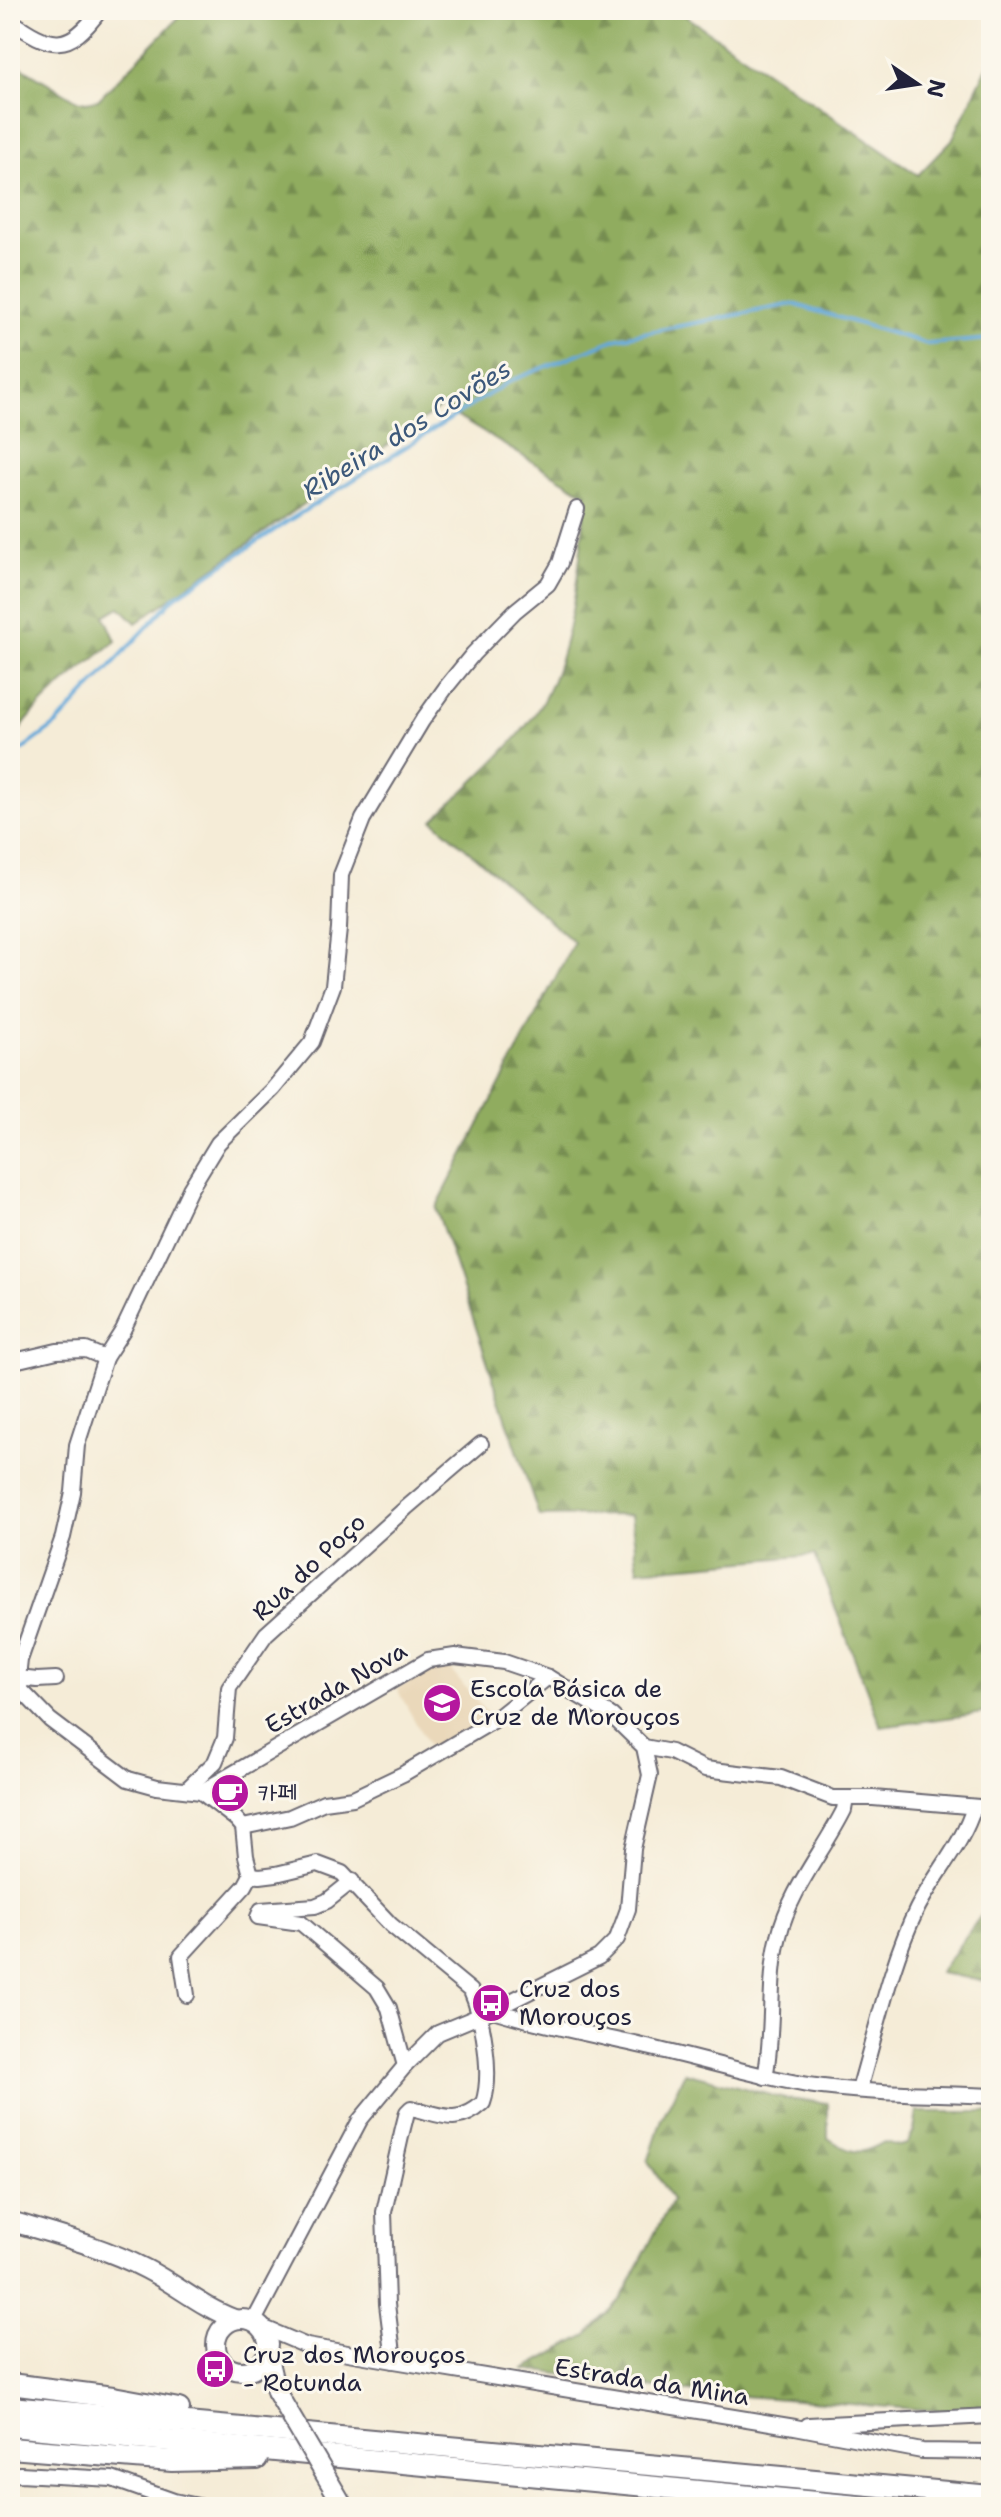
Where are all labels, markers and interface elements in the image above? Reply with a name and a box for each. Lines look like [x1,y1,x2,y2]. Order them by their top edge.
north arrow [877,44,957,124]
text: N [920,77,952,100]
water label: Ribeira dos Covões [295,351,517,507]
street label: Rua do Poço [245,1506,373,1628]
street label: Estrada Nova [259,1634,413,1741]
place label: Escola Básica de Cruz de Morouços [470,1673,681,1733]
school or university icon: Escola Básica de Cruz de Morouços [421,1682,463,1724]
cafe icon: 카페 [209,1772,251,1814]
place label: 카페 [258,1777,297,1809]
place label: Cruz dos Morouços [519,1973,632,2033]
bus stop icon: Cruz dos Morouços [470,1982,512,2024]
place label: Cruz dos Morouços - Rotunda [243,2339,466,2399]
bus stop icon: Cruz dos Morouços - Rotunda [194,2348,236,2390]
street label: Estrada da Mina [553,2351,752,2413]

